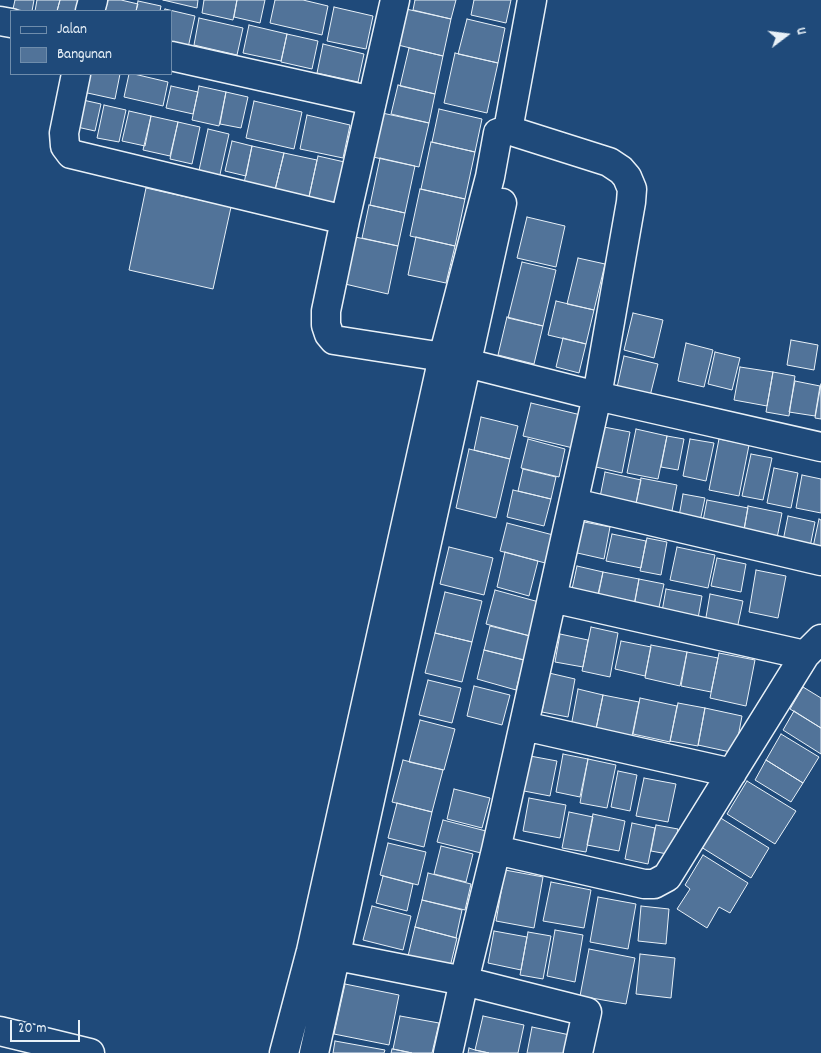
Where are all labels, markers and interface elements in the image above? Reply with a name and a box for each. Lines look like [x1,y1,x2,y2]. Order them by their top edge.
legend [10,10,172,75]
north arrow [761,10,811,60]
text: Jalan [57,19,87,41]
text: U [790,25,811,37]
text: Bangunan [57,44,112,66]
scale bar [12,1010,82,1042]
text: 20 m [18,1018,46,1040]

